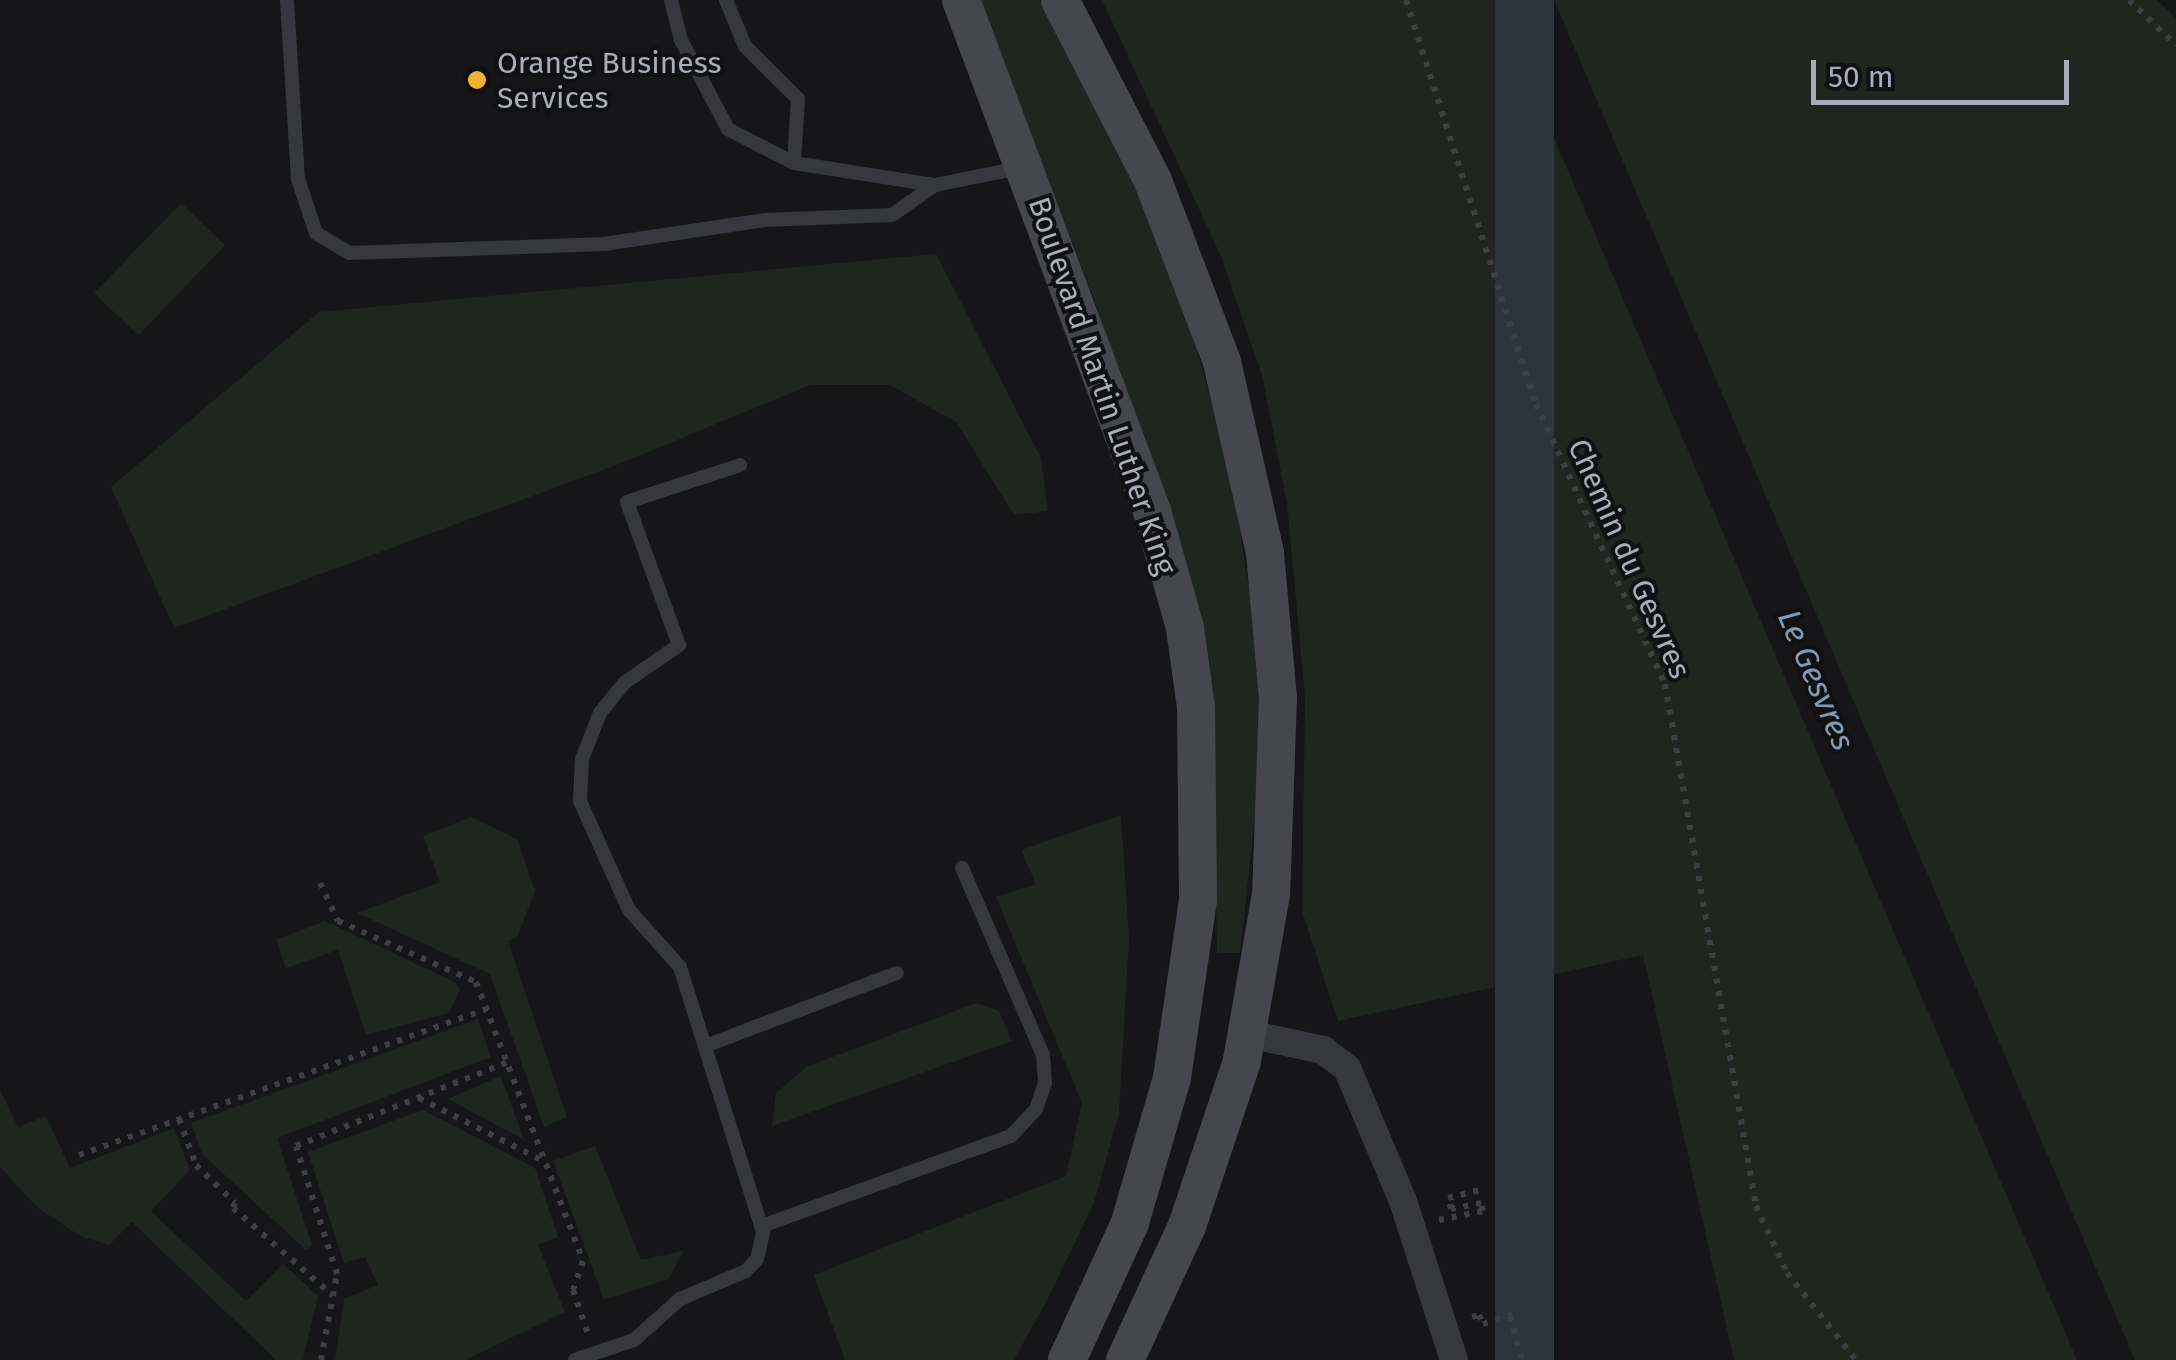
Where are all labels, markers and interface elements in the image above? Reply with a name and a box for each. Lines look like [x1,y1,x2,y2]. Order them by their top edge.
scale bar [1816,40,2074,102]
place label: Orange Business Services [497,45,721,116]
text: 50 m [1828,59,1893,95]
marker: Orange Business Services [466,69,488,91]
street label: Boulevard Martin Luther King [1020,193,1184,579]
street label: Chemin du Gesvres [1560,434,1698,684]
water label: Le Gesvres [1769,604,1863,756]

